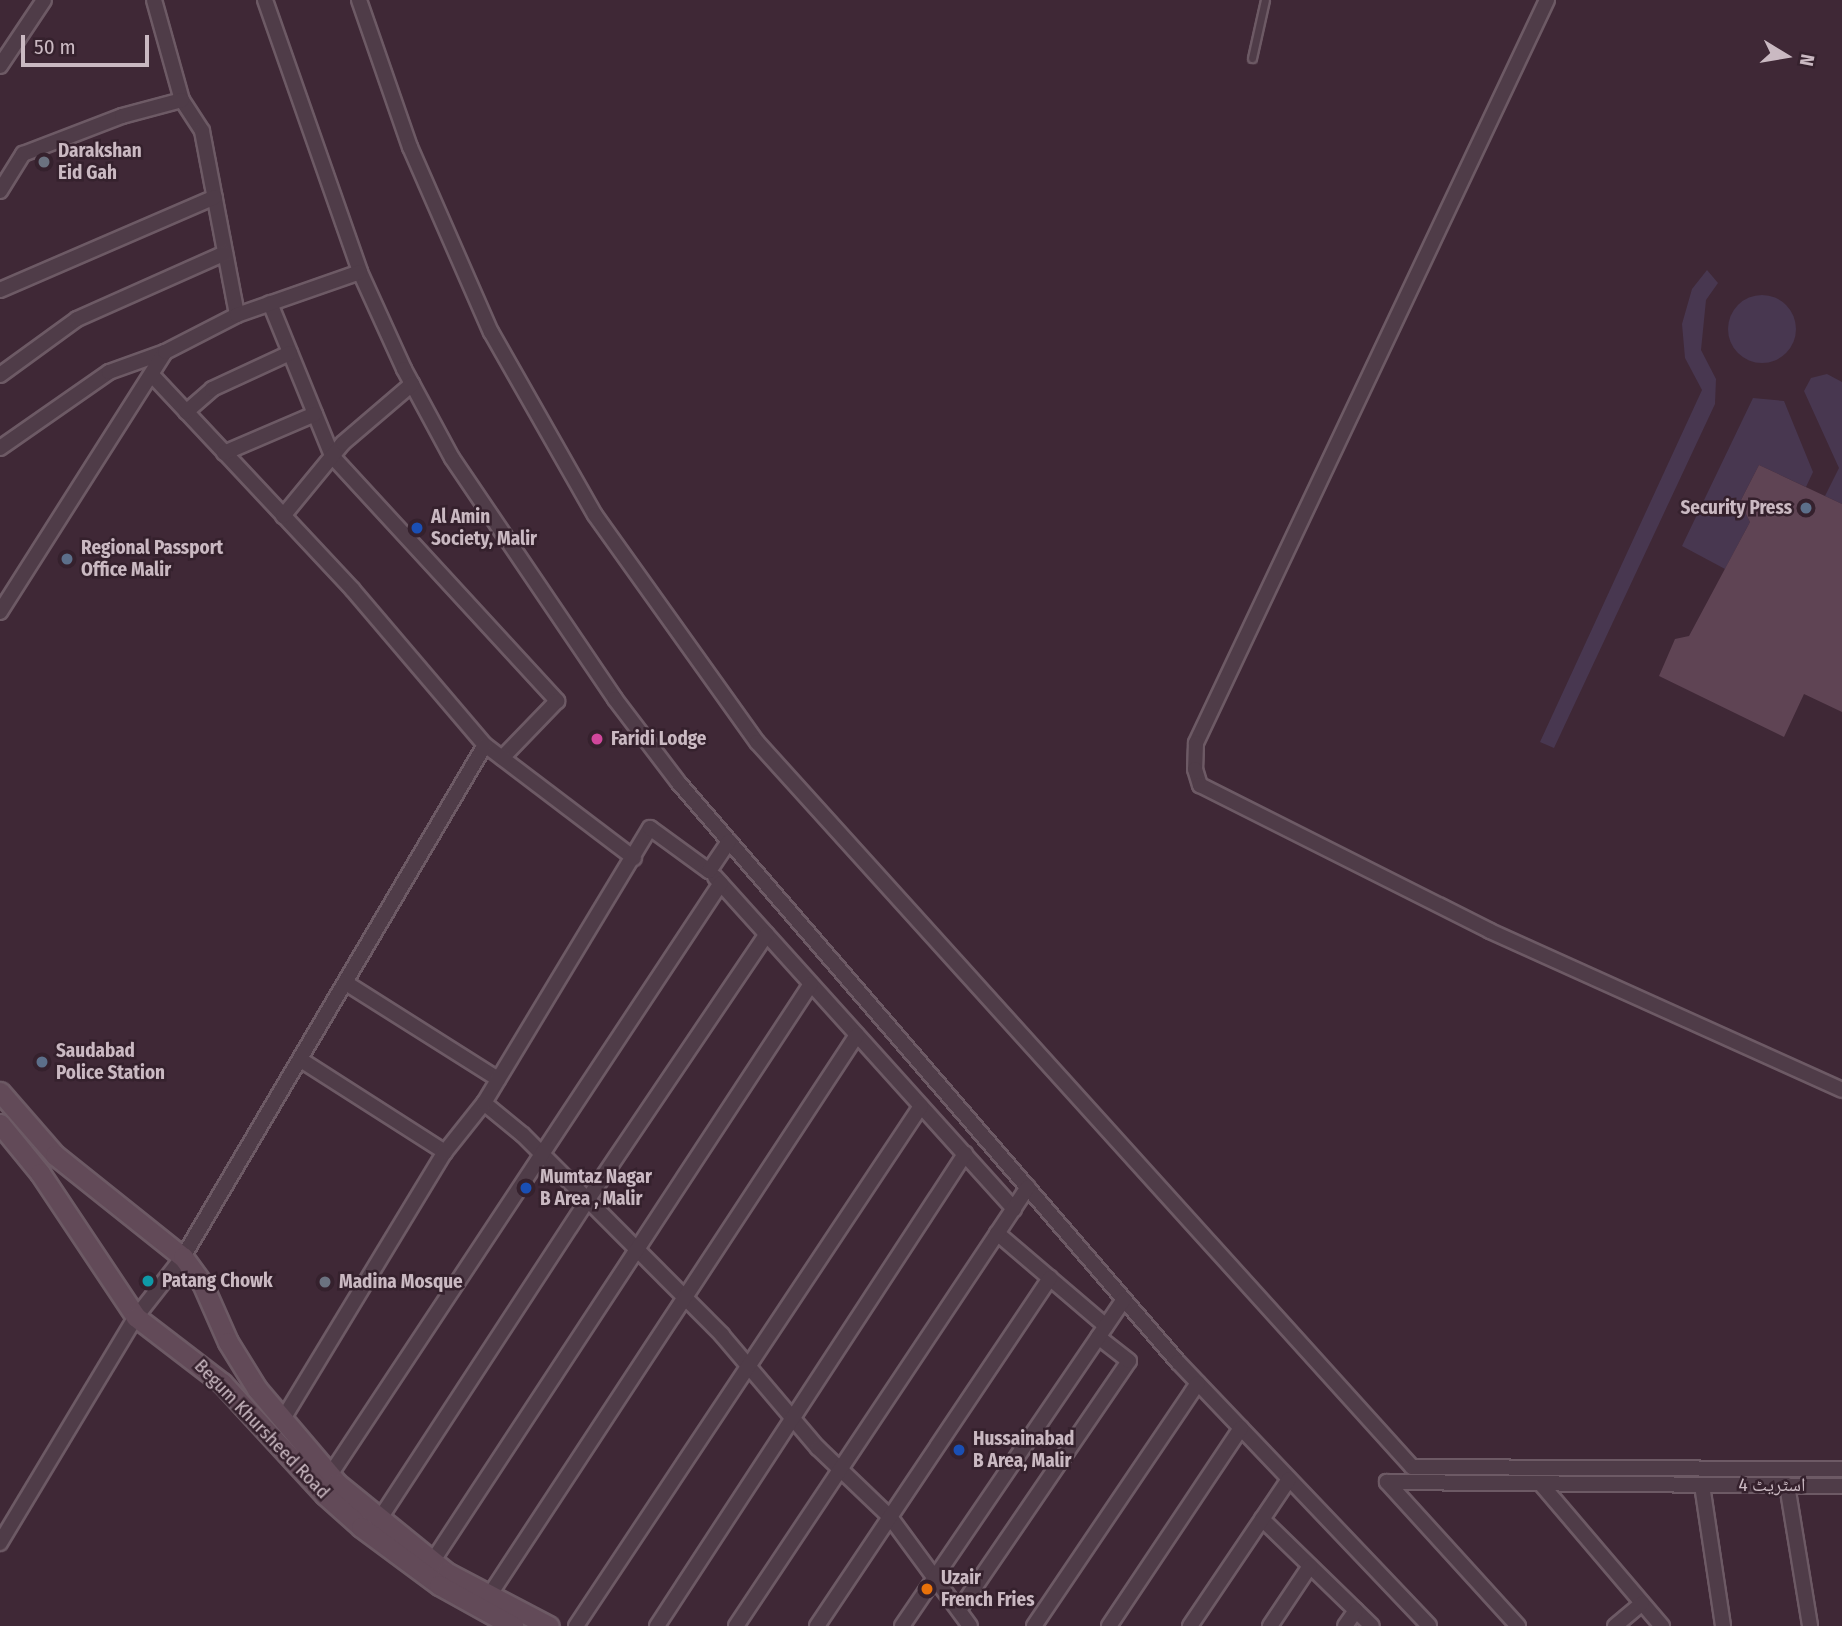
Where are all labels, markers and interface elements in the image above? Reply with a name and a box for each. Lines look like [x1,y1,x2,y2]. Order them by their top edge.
scale bar [24,21,152,65]
north arrow [1751,21,1821,91]
text: 50 m [34,34,76,60]
text: N [1795,52,1819,68]
place label: Darakshan Eid Gah [58,140,142,184]
marker: Darakshan Eid Gah [36,154,52,170]
place label: Security Press [1680,497,1792,519]
marker: Security Press [1798,500,1814,516]
place label: Al Amin Society, Malir [431,506,537,550]
marker: Al Amin Society, Malir [409,520,425,536]
place label: Regional Passport Office Malir [81,537,223,581]
marker: Regional Passport Office Malir [59,551,75,567]
place label: Faridi Lodge [611,728,706,750]
marker: Faridi Lodge [589,731,605,747]
place label: Saudabad Police Station [56,1040,165,1084]
marker: Saudabad Police Station [34,1054,50,1070]
place label: Mumtaz Nagar B Area , Malir [540,1166,652,1210]
marker: Mumtaz Nagar B Area , Malir [518,1180,534,1196]
place label: Patang Chowk [162,1270,273,1292]
place label: Madina Mosque [339,1271,463,1293]
marker: Patang Chowk [140,1273,156,1289]
marker: Madina Mosque [317,1274,333,1290]
street label: Begum Khursheed Road [190,1355,334,1503]
place label: Hussainabad B Area, Malir [973,1428,1074,1472]
marker: Hussainabad B Area, Malir [951,1442,967,1458]
street label: اسٹریٹ 4 [1738,1474,1806,1496]
place label: Uzair French Fries [941,1567,1034,1611]
marker: Uzair French Fries [919,1581,935,1597]

